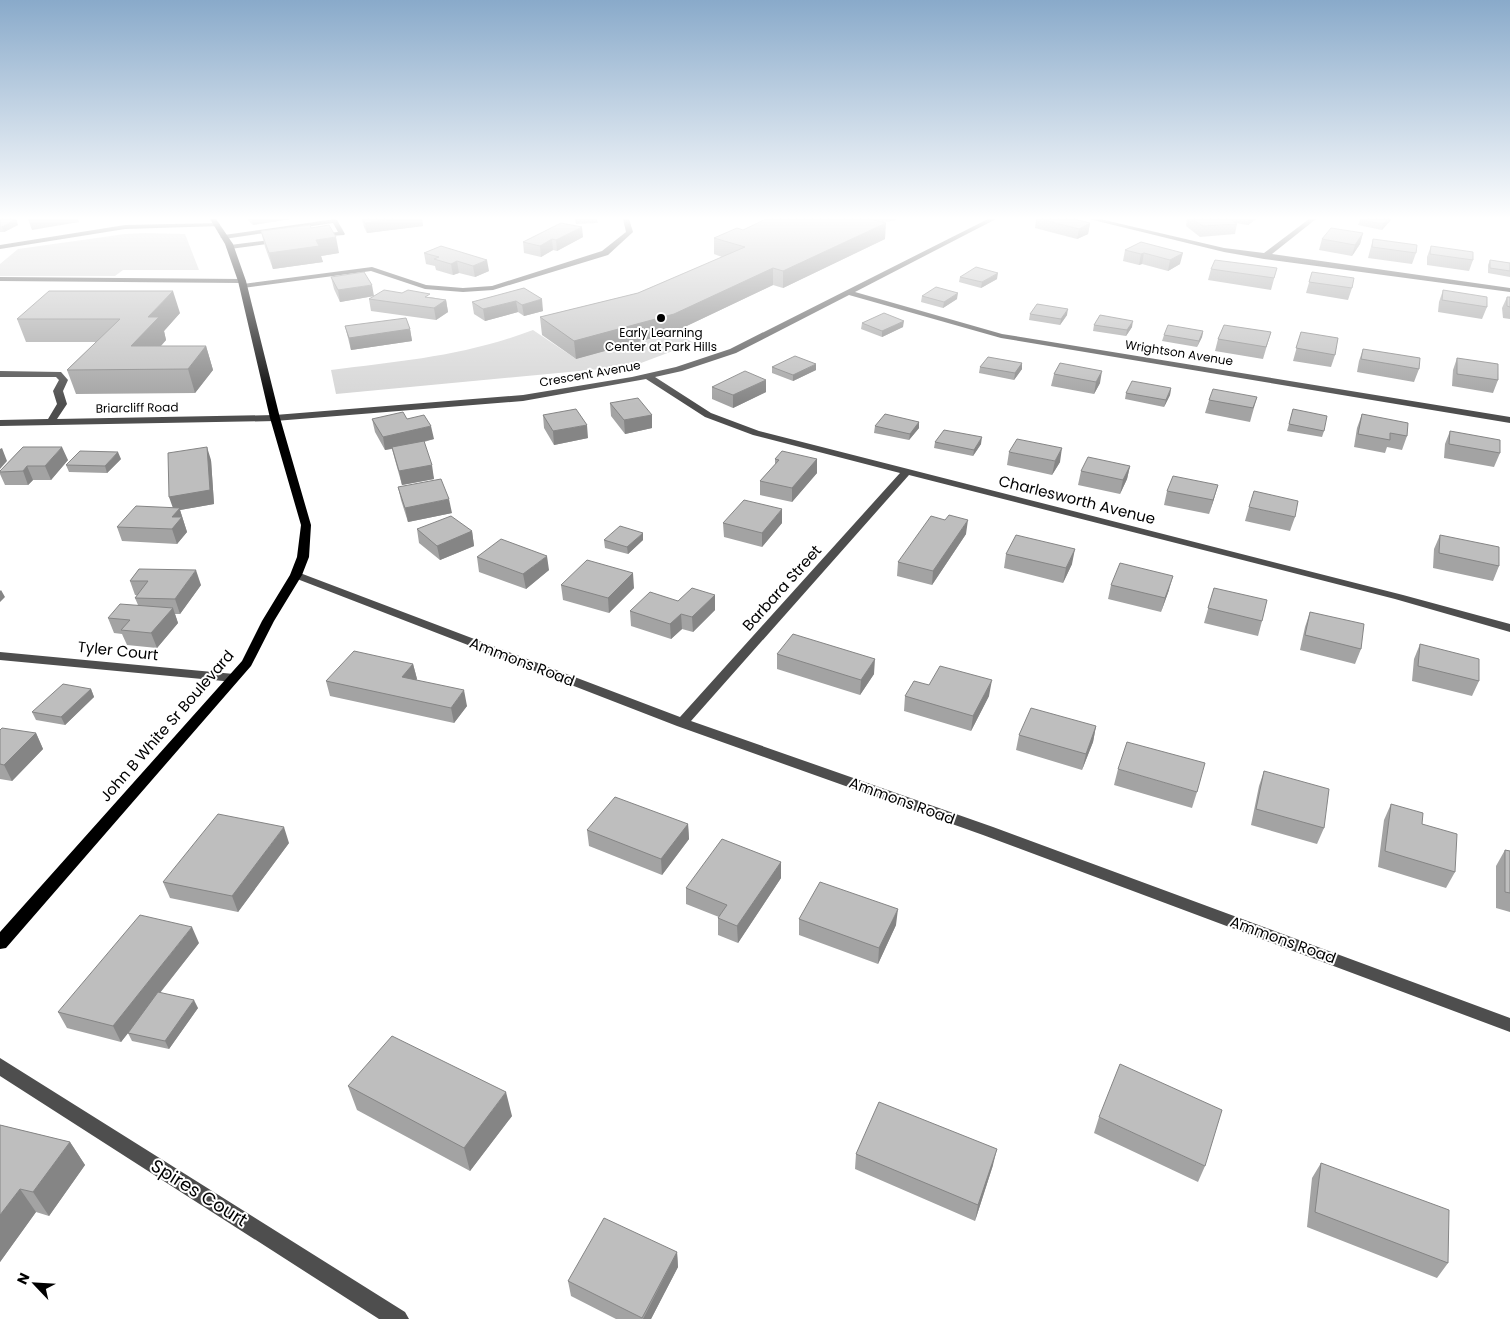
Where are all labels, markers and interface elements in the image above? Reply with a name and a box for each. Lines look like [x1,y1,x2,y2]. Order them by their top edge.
marker: Early Learning Center at Park Hills [655,312,667,324]
place label: Early Learning Center at Park Hills [605,324,717,355]
street label: Wrightson Avenue [1124,336,1234,369]
street label: Crescent Avenue [538,356,642,391]
street label: Briarcliff Road [95,398,179,417]
street label: Charlesworth Avenue [997,470,1158,529]
street label: Barbara Street [737,540,826,635]
street label: Ammons Road [467,632,578,691]
street label: Tyler Court [77,636,159,665]
street label: John B White Sr Boulevard [95,645,238,806]
street label: Ammons Road [846,772,958,829]
street label: Ammons Road [1227,911,1339,968]
street label: Spires Court [146,1153,252,1232]
north arrow [10,1259,60,1309]
text: N [12,1270,35,1288]

